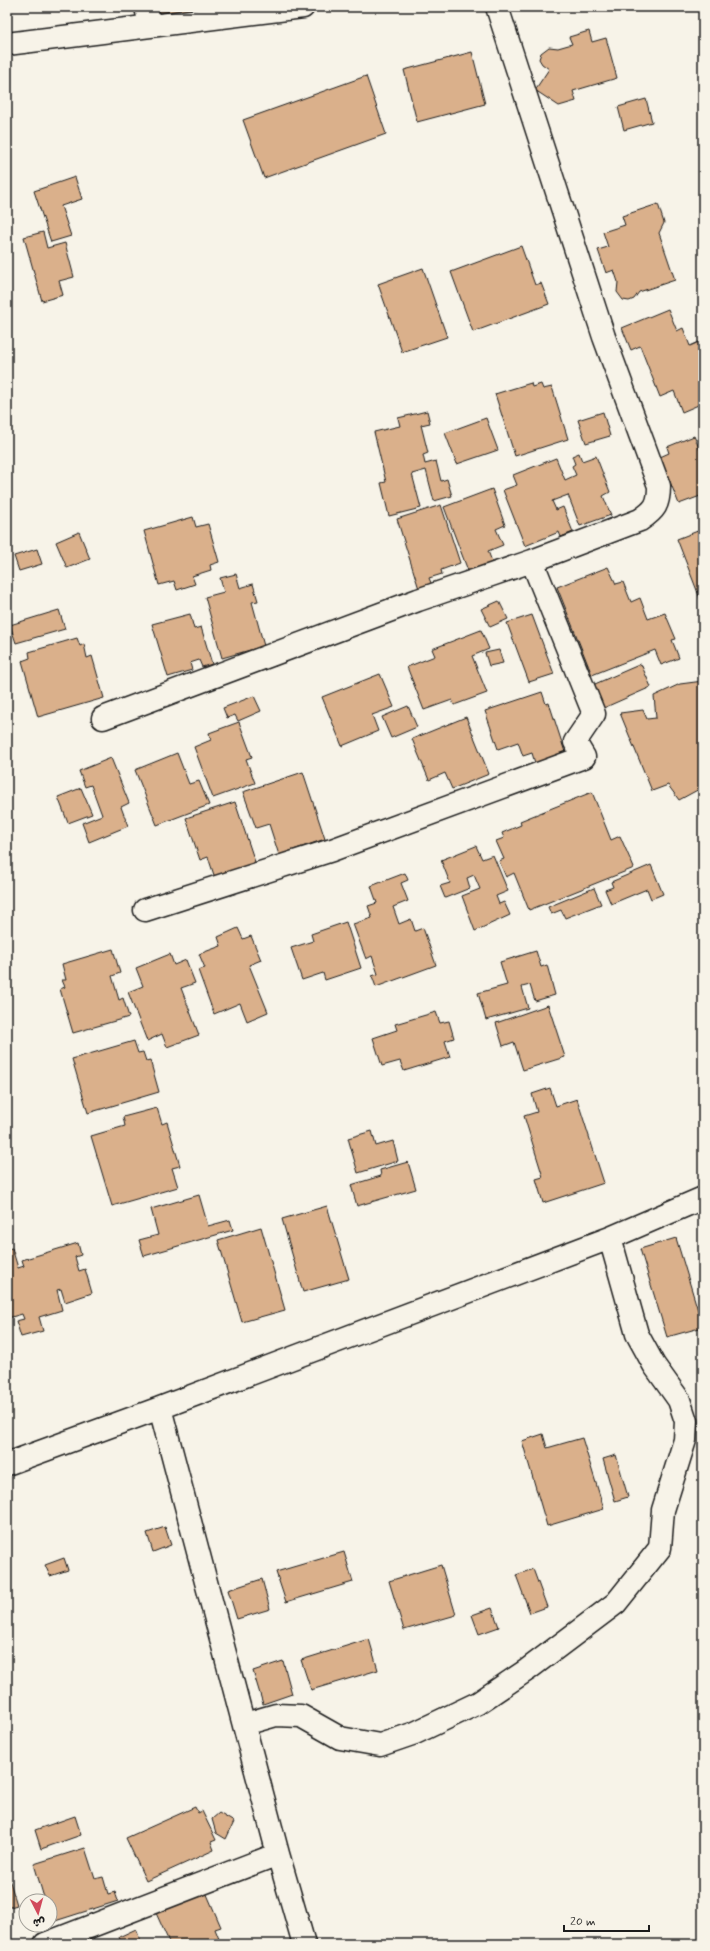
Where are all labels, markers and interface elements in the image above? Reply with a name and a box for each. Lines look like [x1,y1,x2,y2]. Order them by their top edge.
north arrow [18,1893,58,1933]
scale bar [564,1907,649,1933]
text: ش [32,1914,46,1930]
text: 20 m [570,1914,596,1930]

